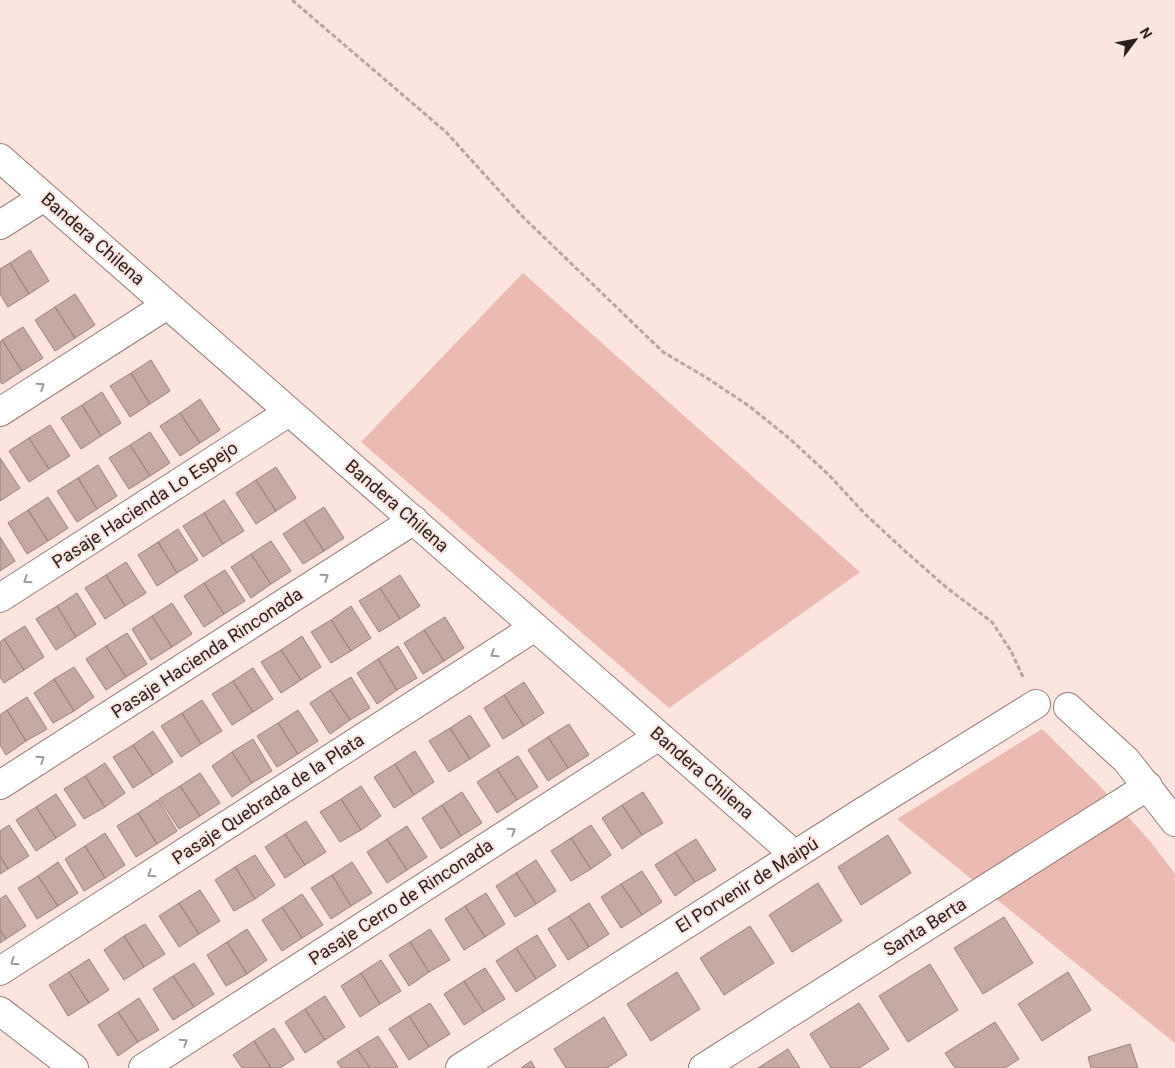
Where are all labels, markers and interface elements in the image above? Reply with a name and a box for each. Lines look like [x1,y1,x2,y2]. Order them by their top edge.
north arrow [1110,15,1160,65]
text: N [1137,25,1155,42]
street label: Bandera Chilena [37,188,149,289]
one-way arrow [36,382,45,392]
street label: Pasaje Hacienda Lo Espejo [48,437,241,572]
street label: Bandera Chilena [341,455,453,556]
one-way arrow [320,573,329,583]
one-way arrow [24,574,33,583]
street label: Pasaje Hacienda Rinconada [107,583,306,722]
one-way arrow [491,647,500,657]
street label: Bandera Chilena [646,722,758,823]
street label: Pasaje Quebrada de la Plata [168,729,368,868]
one-way arrow [35,756,45,765]
one-way arrow [506,828,515,837]
street label: El Porvenir de Maipú [672,832,822,937]
street label: Pasaje Cerro de Rinconada [305,834,497,969]
one-way arrow [148,867,157,877]
street label: Santa Berta [880,893,970,960]
one-way arrow [11,955,20,965]
one-way arrow [178,1038,187,1048]

